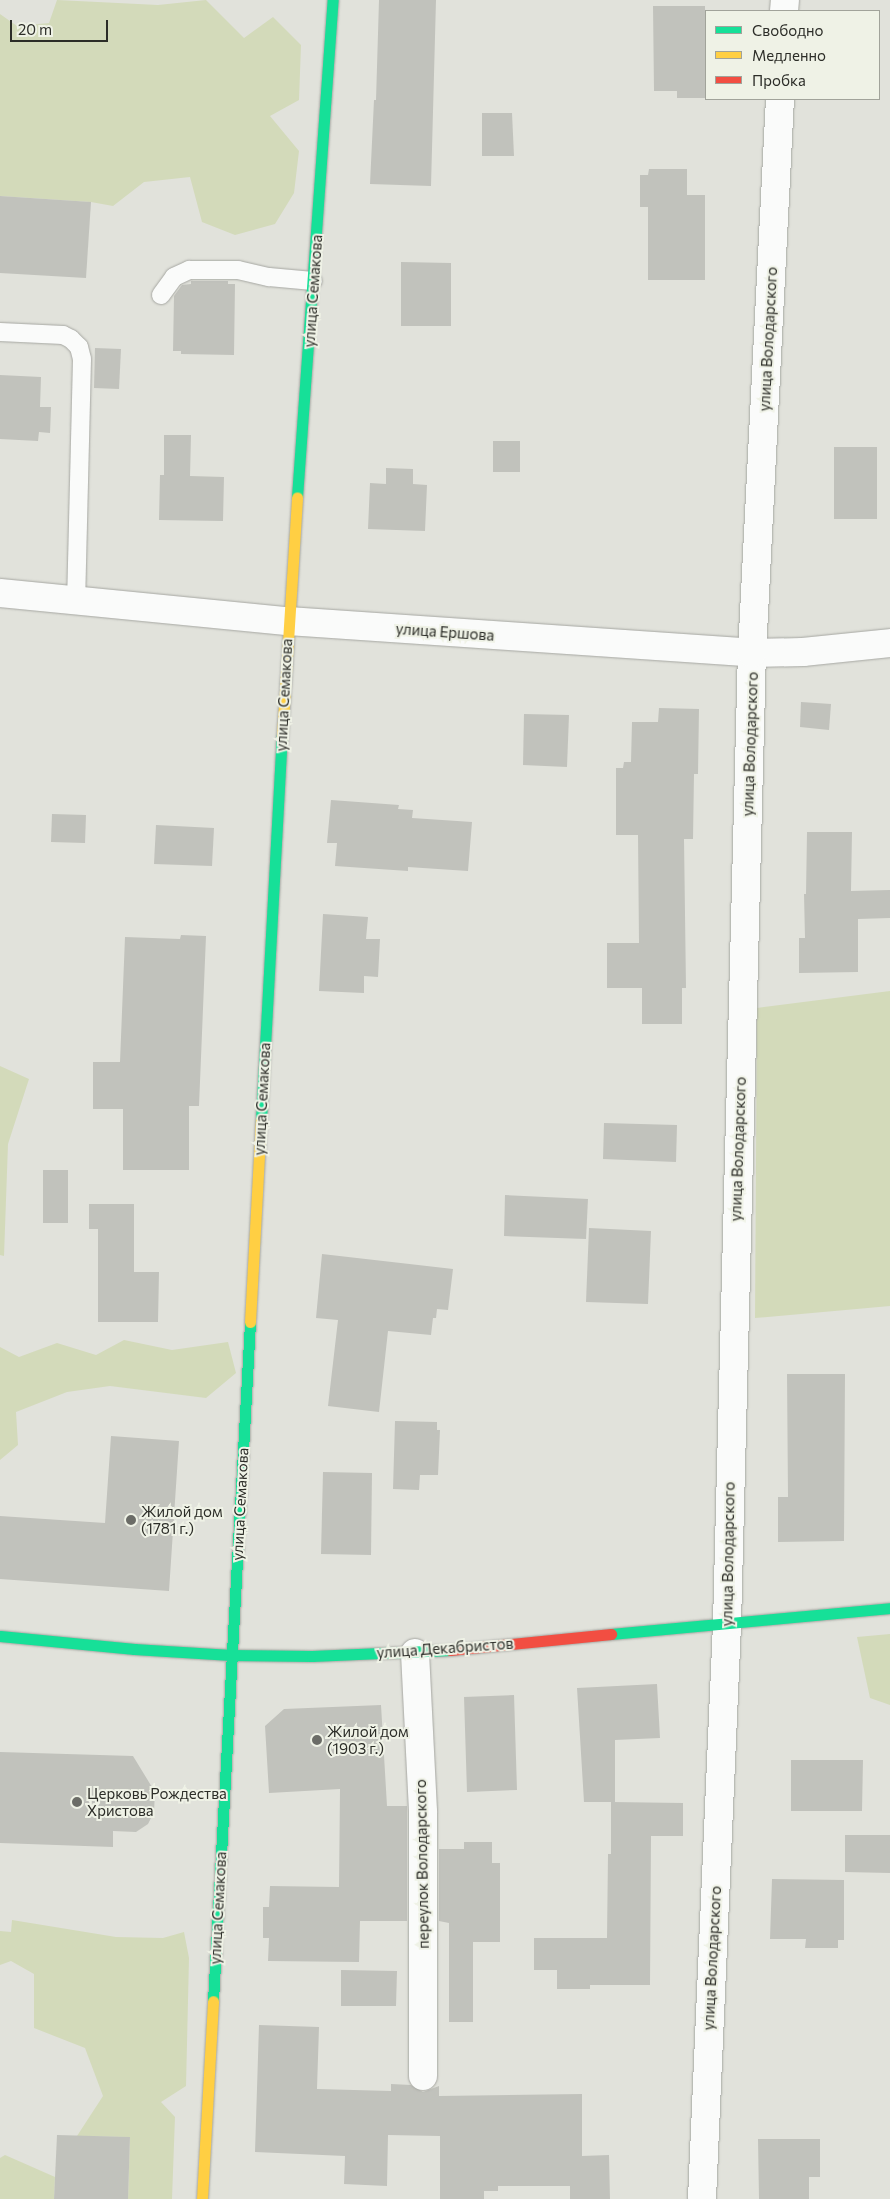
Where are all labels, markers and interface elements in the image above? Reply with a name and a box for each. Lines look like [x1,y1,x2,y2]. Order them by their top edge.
scale bar [12,10,110,42]
legend [705,10,880,100]
text: 20 m [18,20,52,38]
text: Свободно [752,21,823,39]
text: Медленно [752,46,826,64]
text: Пробка [752,71,806,89]
street label: улица Семакова [300,234,326,348]
street label: улица Володарского [755,266,781,412]
street label: улица Ершова [395,620,495,644]
street label: улица Семакова [272,638,296,752]
street label: улица Володарского [738,671,762,817]
street label: улица Семакова [250,1042,274,1156]
street label: улица Володарского [726,1076,750,1222]
street label: улица Семакова [228,1447,252,1561]
street label: улица Володарского [718,1481,738,1627]
place label: Жилой дом (1781 г.) [141,1502,223,1537]
marker: Жилой дом (1781 г.) [125,1514,137,1526]
street label: улица Декабристов [376,1634,514,1662]
place label: Жилой дом (1903 г.) [327,1722,409,1757]
marker: Жилой дом (1903 г.) [311,1734,323,1746]
street label: переулок Володарского [412,1779,432,1949]
place label: Церковь Рождества Христова [87,1784,227,1819]
marker: Церковь Рождества Христова [71,1796,83,1808]
street label: улица Семакова [206,1851,230,1965]
street label: улица Володарского [699,1885,725,2031]

